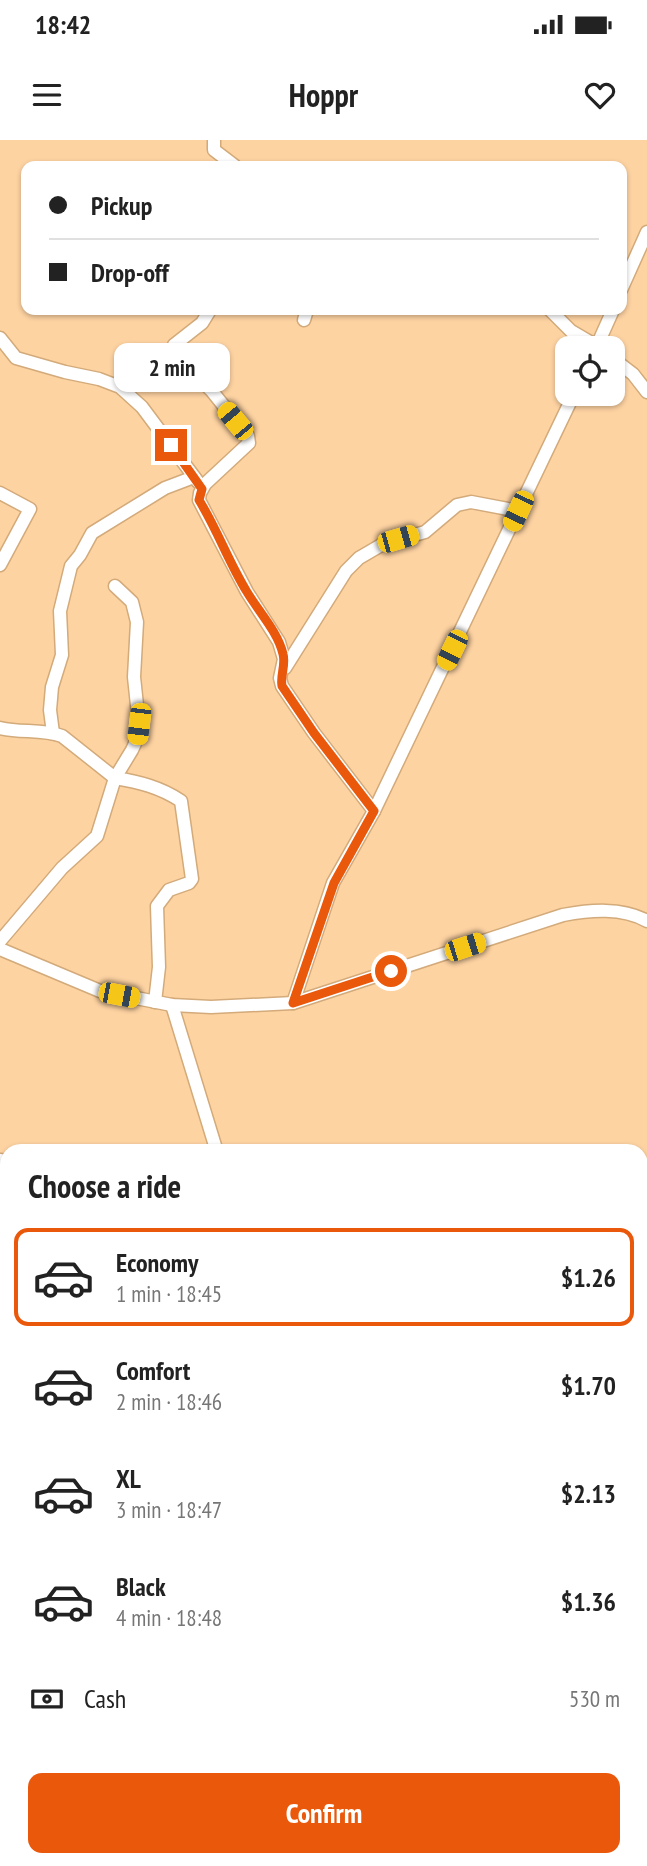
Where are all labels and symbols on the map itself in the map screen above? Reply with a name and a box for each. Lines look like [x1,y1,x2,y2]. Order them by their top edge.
callout: 2 min [113,344,229,392]
car [214,398,257,444]
route end [155,429,187,461]
car [500,488,537,534]
car [375,523,422,555]
car [434,627,471,673]
car [127,702,152,746]
car [442,931,489,963]
route start [375,955,407,987]
car [97,981,142,1009]

